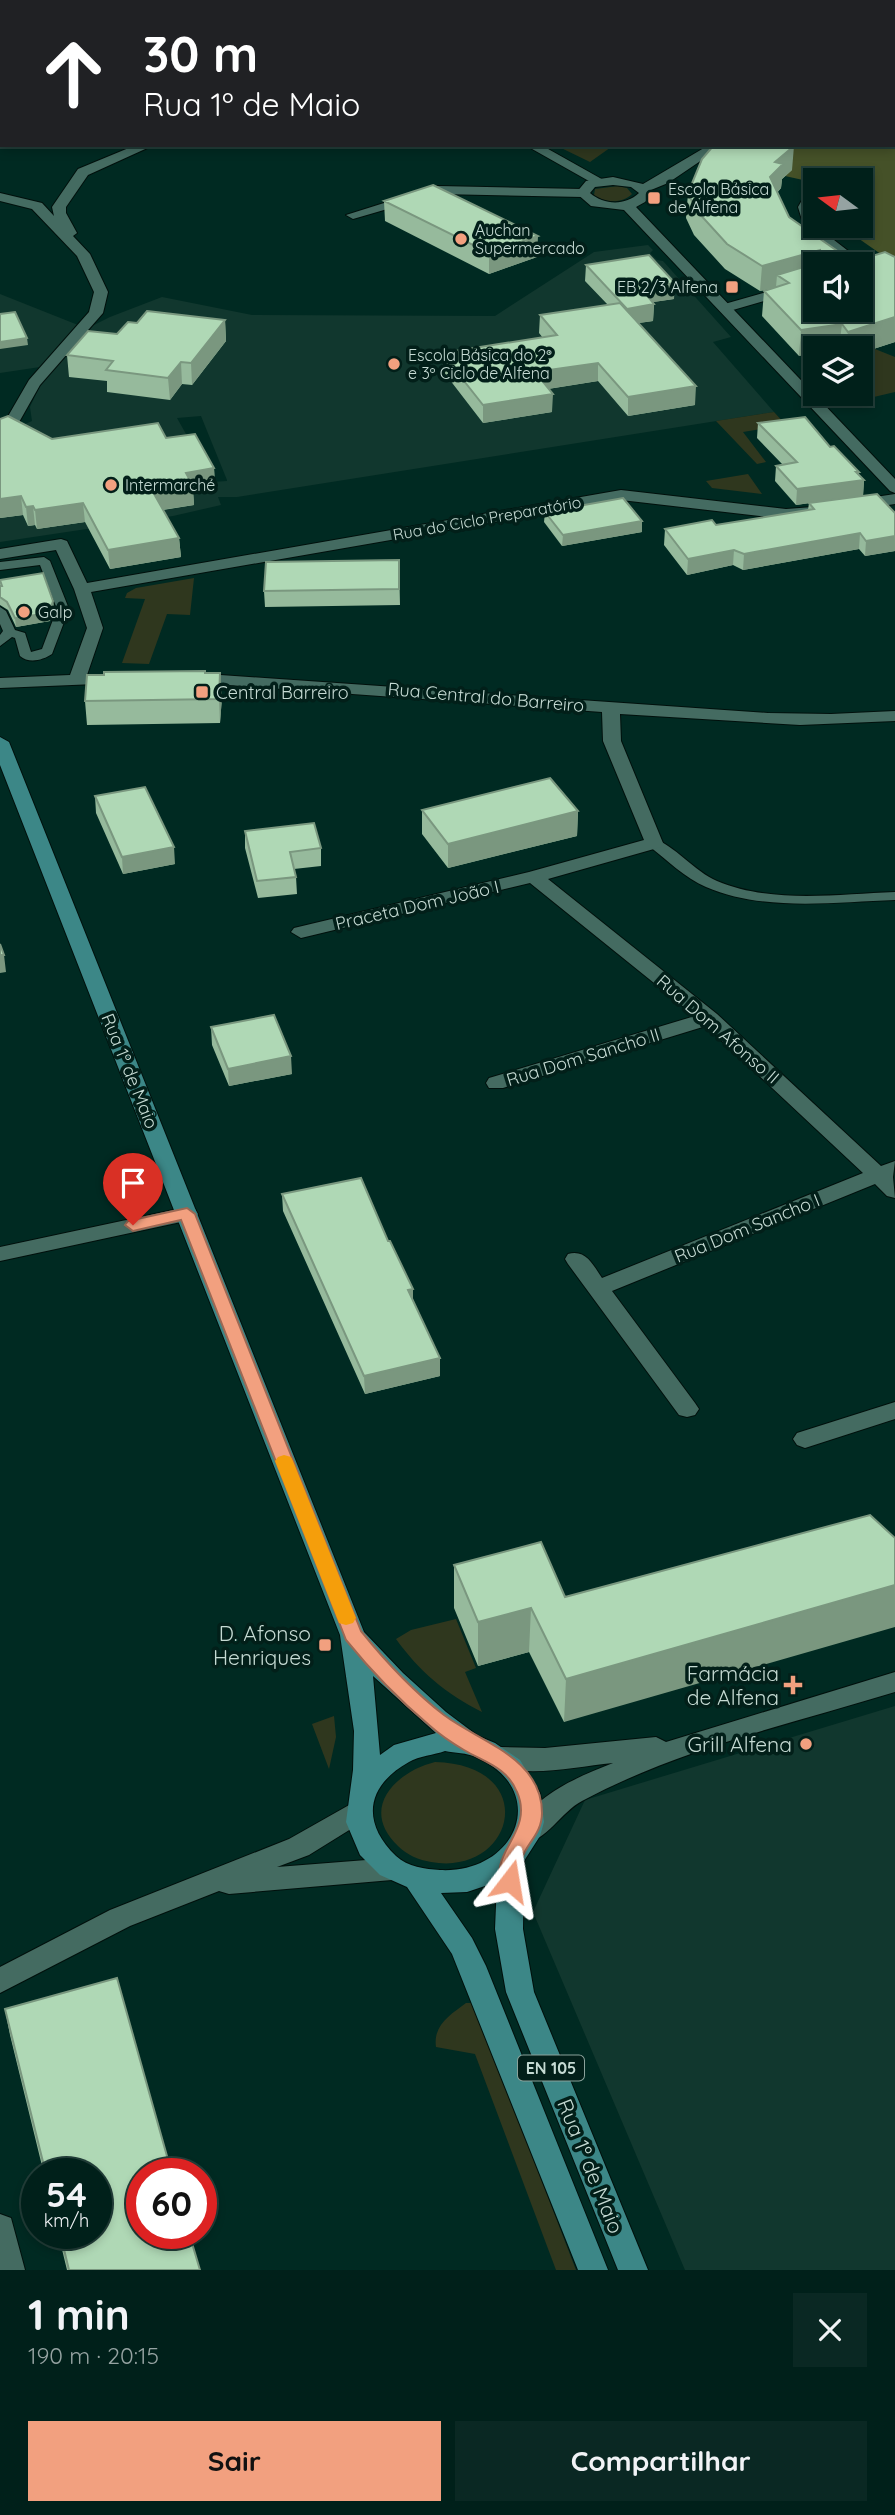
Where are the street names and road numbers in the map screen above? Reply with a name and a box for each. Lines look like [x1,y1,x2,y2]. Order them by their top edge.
street label: Rua do Ciclo Preparatório [391,492,583,544]
street label: Rua Central do Barreiro [387,677,585,717]
street label: Praceta Dom João I [333,875,501,935]
street label: Rua Dom Afonso II [652,969,784,1089]
street label: Rua 1º de Maio [96,1010,164,1132]
street label: Rua Dom Sancho II [504,1023,662,1091]
street label: Rua Dom Sancho I [671,1188,823,1268]
road number: EN 105 [518,2056,584,2080]
street label: Rua 1º de Maio [552,2095,630,2237]

